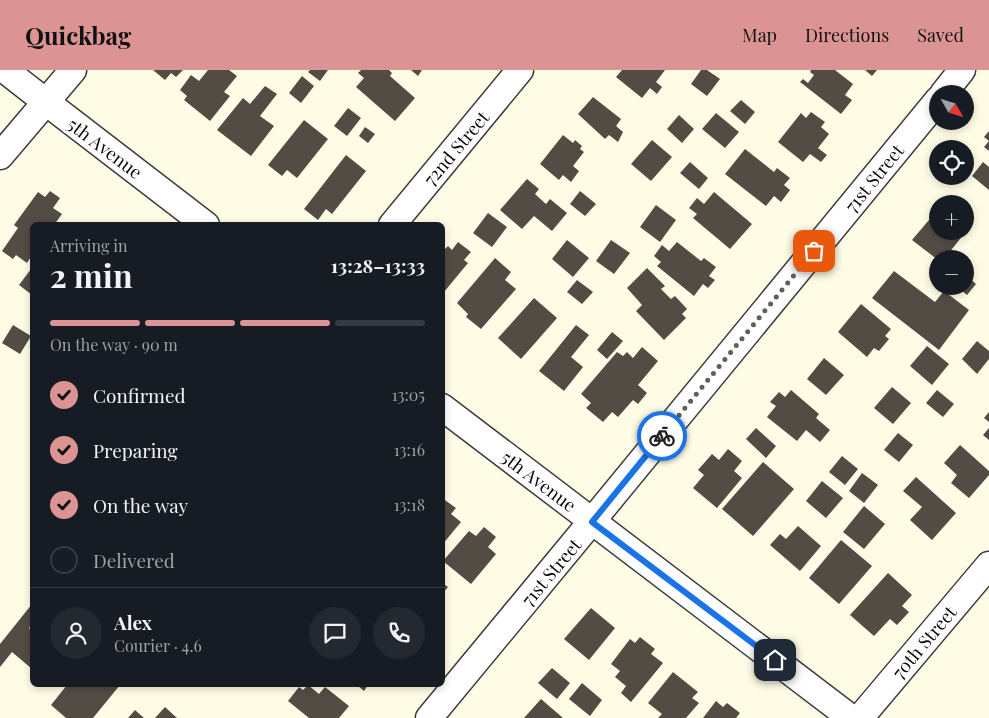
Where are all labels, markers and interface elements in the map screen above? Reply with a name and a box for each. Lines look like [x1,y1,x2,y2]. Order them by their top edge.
text: Quickbag [25,19,131,51]
text: Map [742,23,777,47]
text: Directions [805,23,889,47]
text: Saved [917,23,964,47]
north arrow [929,85,974,130]
map controls [929,85,974,295]
street label: 72nd Street [418,105,495,190]
street label: 5th Avenue [63,112,147,184]
street label: 71st Street [839,139,909,217]
button: locate [929,140,974,185]
button: + [929,195,974,240]
pin [793,230,835,272]
text: Arriving in [50,235,128,256]
icon: bag [800,237,828,265]
button: − [929,250,974,295]
text: 13:28–13:33 [331,252,425,278]
text: 2 min [50,253,133,296]
text: On the way · 90 m [50,334,178,355]
icon: check [50,381,78,409]
text: Confirmed [93,382,186,408]
text: 13:05 [392,384,425,405]
courier [637,411,687,461]
icon: bike [648,422,676,450]
icon: check [50,436,78,464]
text: Preparing [93,437,178,463]
text: 13:16 [394,439,425,460]
street label: 5th Avenue [497,445,581,517]
icon: check [50,491,78,519]
text: On the way [93,492,188,518]
text: 13:18 [394,494,425,515]
street label: 71st Street [516,533,587,611]
text: Delivered [93,547,175,573]
street label: 70th Street [887,600,962,683]
button: person [50,607,102,659]
button: chat [309,607,361,659]
button: phone [373,607,425,659]
text: Alex [114,609,152,635]
text: Courier · 4.6 [114,635,202,656]
pin [754,639,796,681]
icon: home [761,646,789,674]

